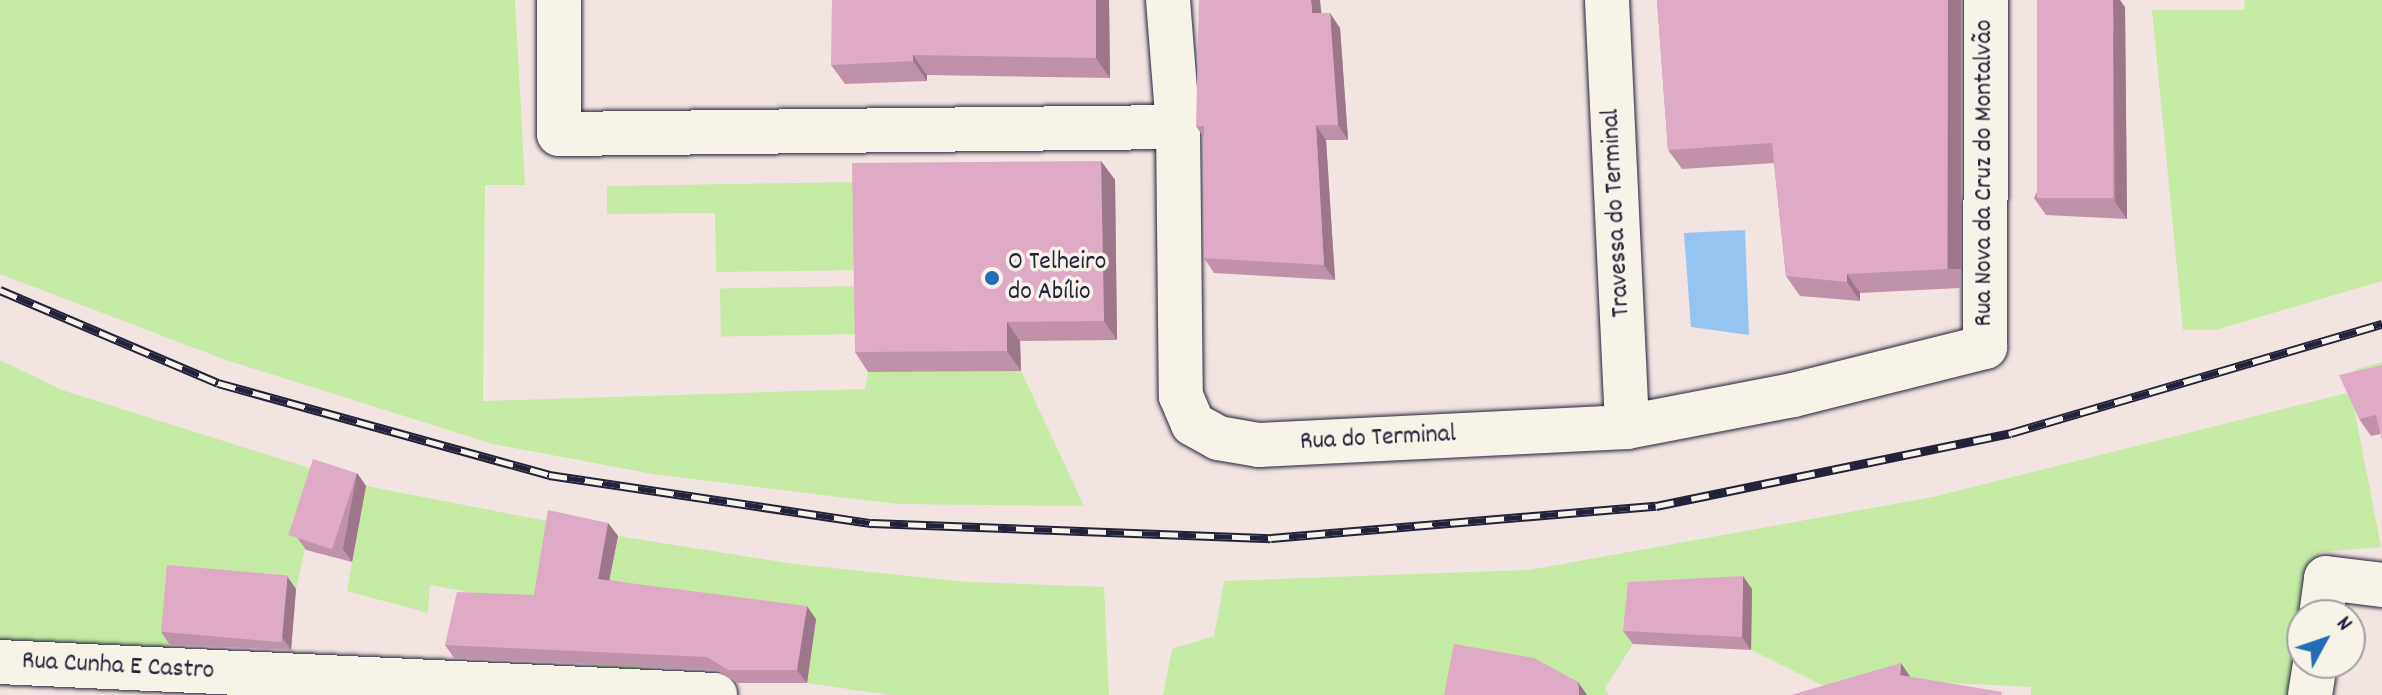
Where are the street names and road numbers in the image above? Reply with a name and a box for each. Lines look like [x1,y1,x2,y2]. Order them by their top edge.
street label: Rua Nova da Cruz do Montalvão [1969,19,2001,327]
street label: Travessa do Terminal [1596,108,1638,318]
street label: Rua do Terminal [1299,419,1457,459]
street label: Rua Cunha E Castro [21,646,215,688]

